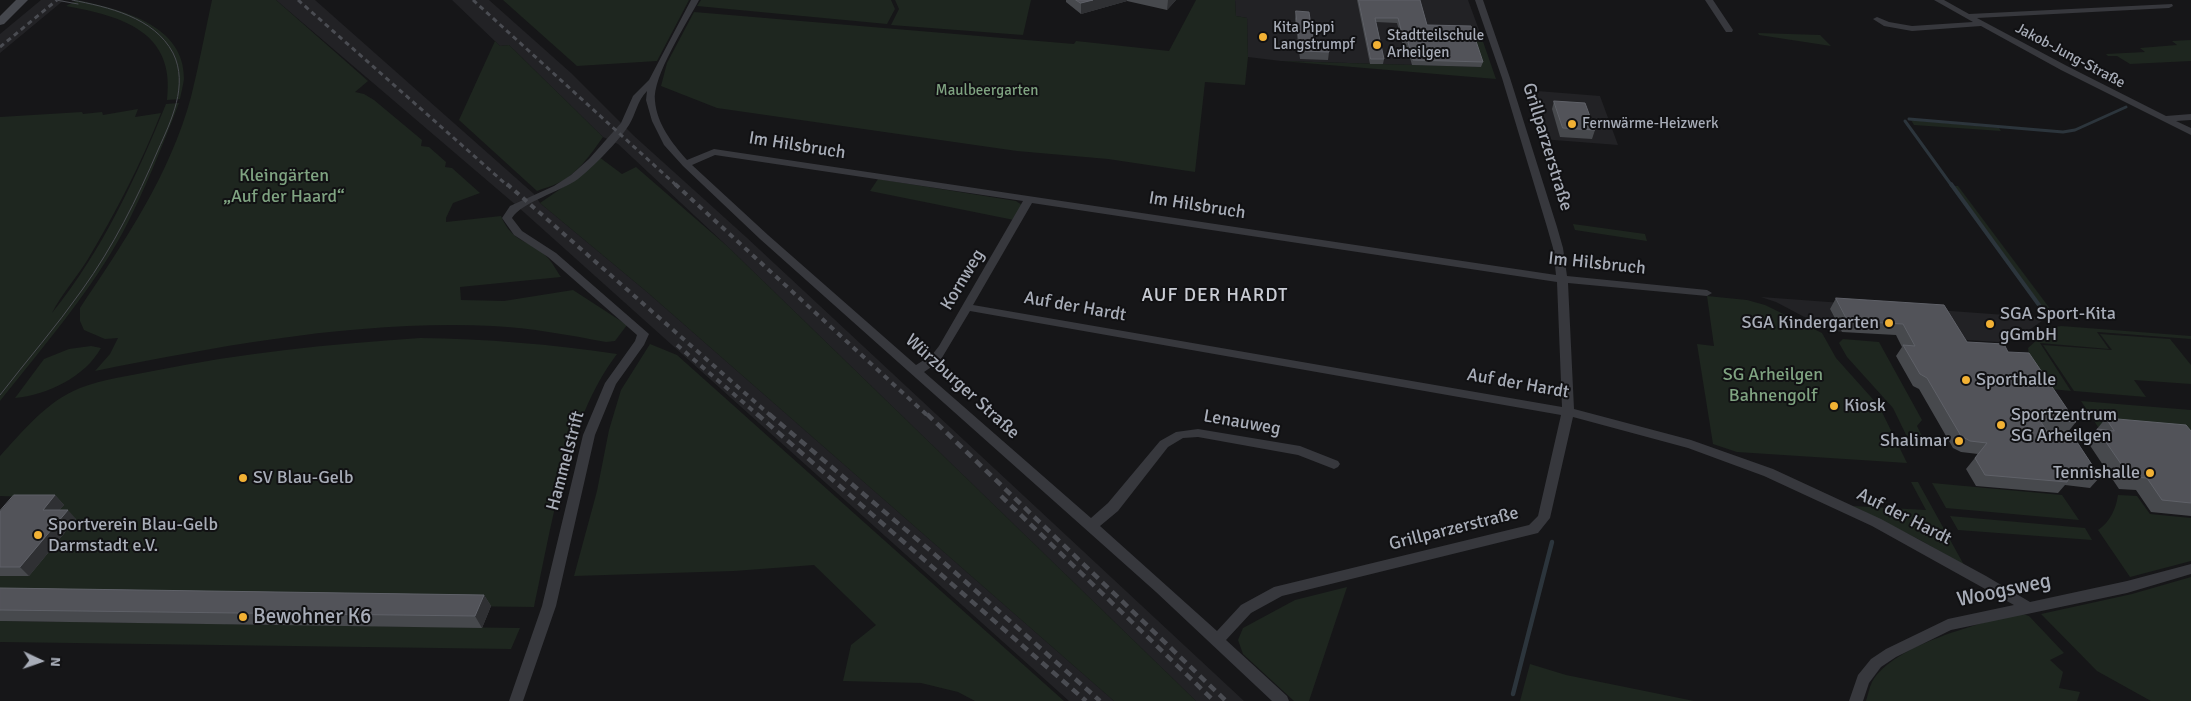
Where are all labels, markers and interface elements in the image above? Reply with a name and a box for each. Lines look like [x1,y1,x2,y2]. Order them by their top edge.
place label: Kita Pippi Langstrumpf [1273,19,1355,54]
street label: Jakob-Jung-Straße [2012,20,2128,92]
place label: Stadtteilschule Arheilgen [1387,27,1484,62]
marker: Kita Pippi Langstrumpf [1257,31,1269,43]
marker: Stadtteilschule Arheilgen [1371,39,1383,51]
street label: Grillparzerstraße [1517,80,1577,214]
park label: Maulbeergarten [936,82,1038,100]
place label: Fernwärme-Heizwerk [1582,115,1718,133]
marker: Fernwärme-Heizwerk [1566,118,1578,130]
street label: Im Hilsbruch [747,128,847,164]
park label: Kleingärten „Auf der Haard“ [223,165,345,208]
street label: Im Hilsbruch [1147,188,1247,224]
street label: Kornweg [936,246,990,314]
street label: Im Hilsbruch [1547,248,1647,280]
district label: AUF DER HARDT [1140,285,1290,307]
street label: Auf der Hardt [1022,287,1128,327]
place label: SGA Sport-Kita gGmbH [2000,303,2116,346]
place label: SGA Kindergarten [1742,312,1879,334]
marker: SGA Kindergarten [1883,317,1895,329]
marker: SGA Sport-Kita gGmbH [1984,318,1996,330]
street label: Würzburger Straße [900,330,1024,444]
street label: Auf der Hardt [1465,364,1571,404]
park label: SG Arheilgen Bahnengolf [1723,364,1823,406]
place label: Sporthalle [1976,369,2056,391]
marker: Sporthalle [1960,374,1972,386]
place label: Kiosk [1844,395,1886,417]
marker: Kiosk [1828,400,1840,412]
place label: Sportzentrum SG Arheilgen [2011,404,2117,446]
street label: Lenauweg [1202,406,1282,440]
street label: Hammelstrift [542,409,590,513]
marker: Sportzentrum SG Arheilgen [1995,419,2007,431]
place label: Shalimar [1880,430,1949,452]
marker: Shalimar [1953,435,1965,447]
place label: Tennishalle [2053,462,2140,484]
place label: SV Blau-Gelb [253,467,354,489]
marker: Tennishalle [2144,467,2156,479]
marker: SV Blau-Gelb [237,472,249,484]
street label: Auf der Hardt [1853,484,1955,550]
street label: Grillparzerstraße [1387,502,1521,556]
place label: Sportverein Blau-Gelb Darmstadt e.V. [48,514,218,556]
marker: Sportverein Blau-Gelb Darmstadt e.V. [32,529,44,541]
street label: Woogsweg [1955,569,2053,613]
place label: Bewohner K6 [253,604,371,630]
marker: Bewohner K6 [237,611,249,623]
north arrow [15,636,65,686]
text: N [47,656,64,667]

